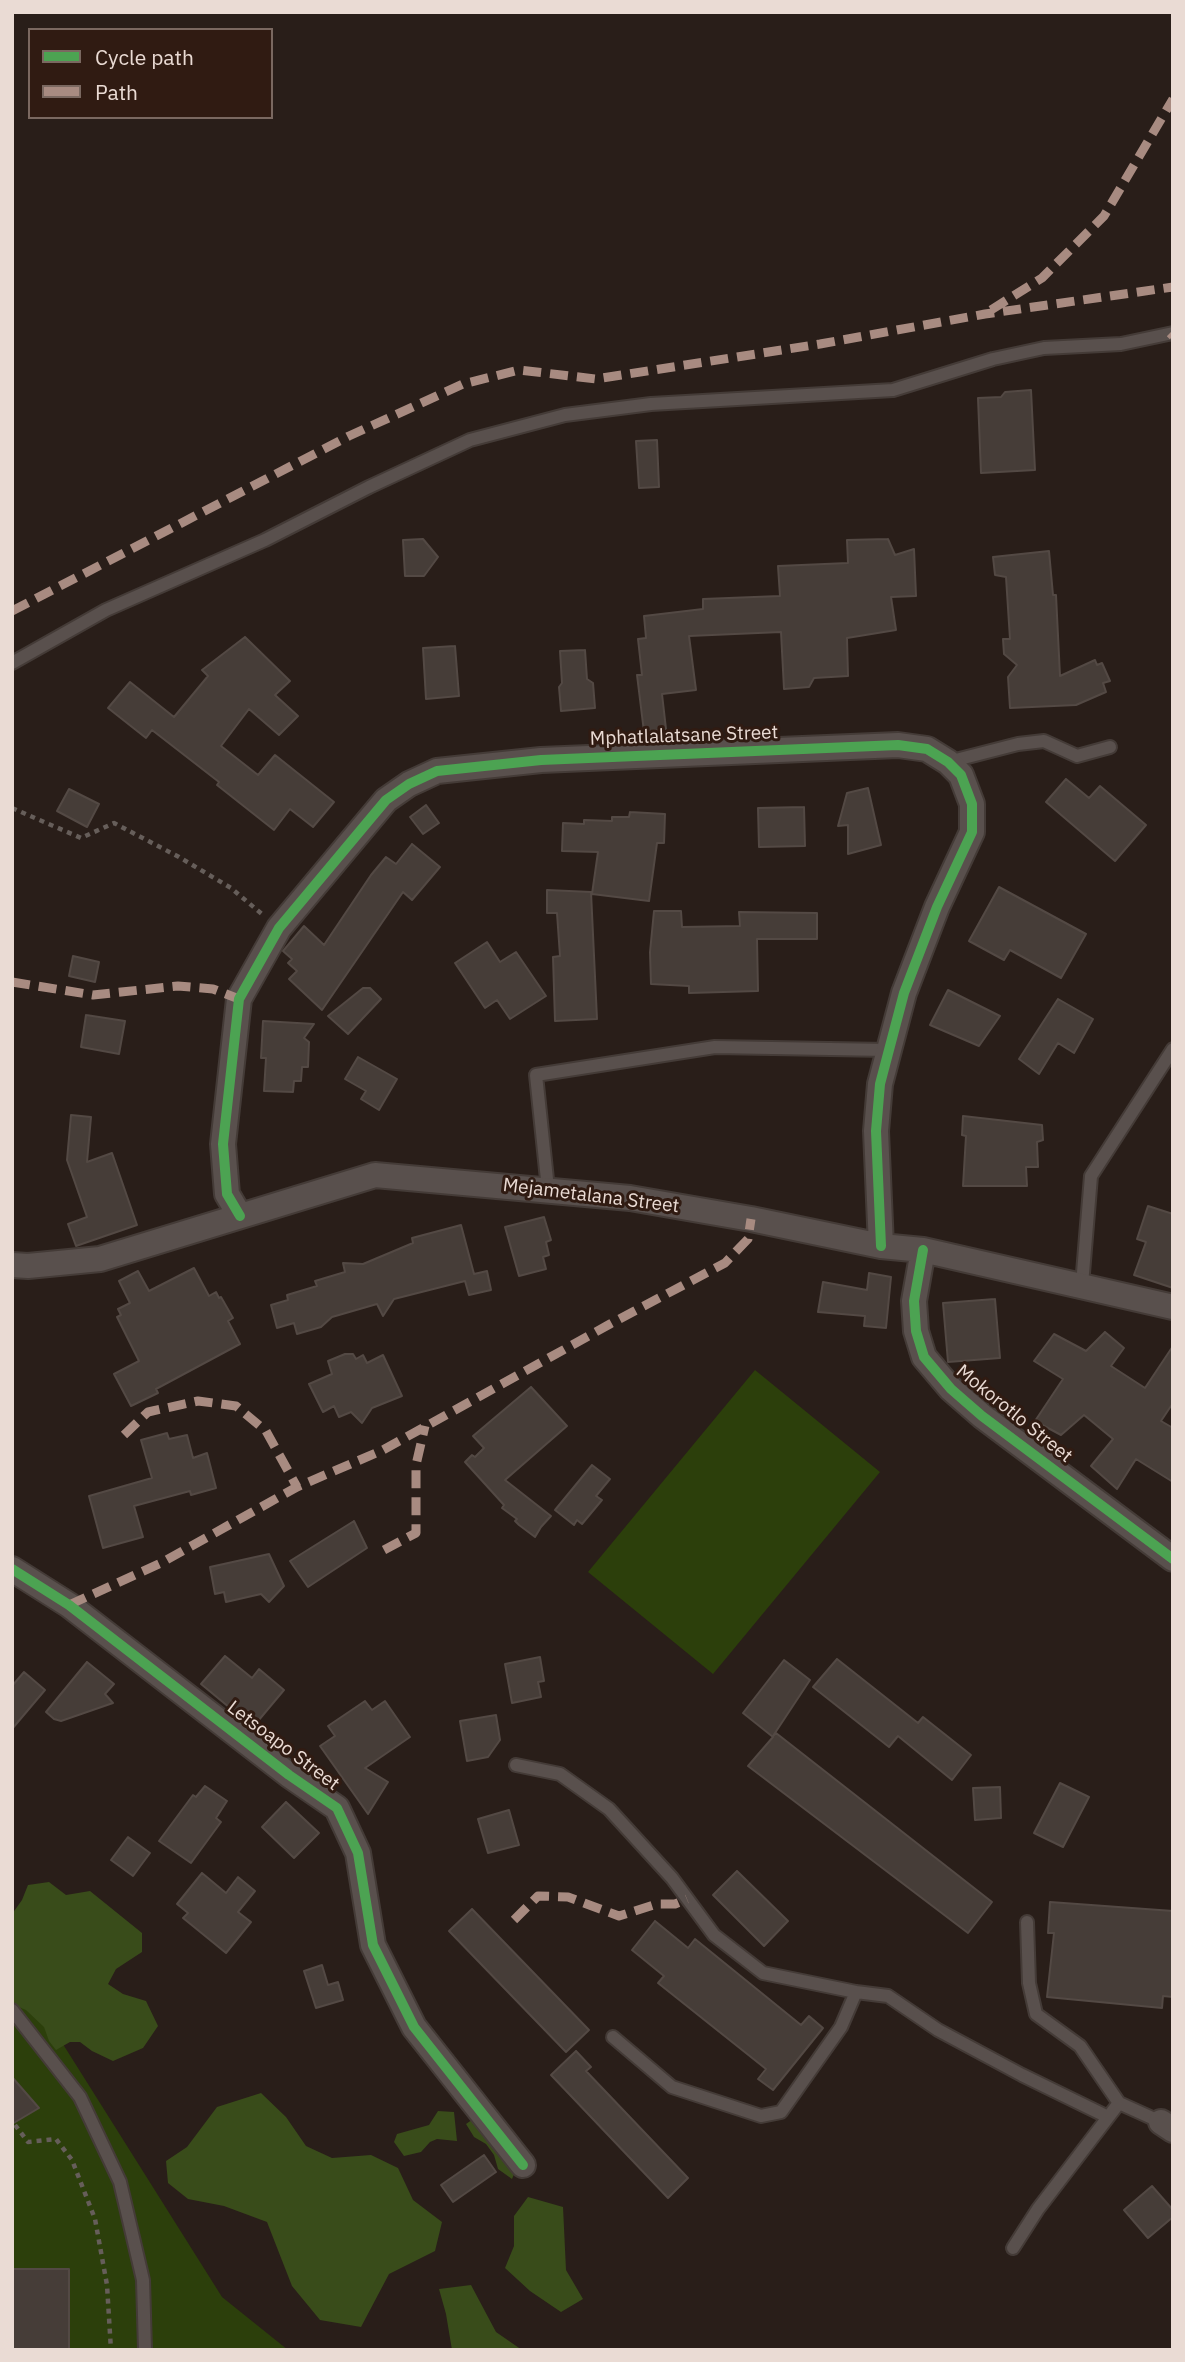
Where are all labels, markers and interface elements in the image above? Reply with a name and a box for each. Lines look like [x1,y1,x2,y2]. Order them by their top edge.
legend [28,28,273,119]
text: Cycle path [95,43,194,71]
text: Path [95,78,138,106]
street label: Mphatlalatsane Street [589,721,779,751]
street label: Mejametalana Street [502,1174,680,1218]
street label: Mokorotlo Street [951,1360,1077,1468]
street label: Letsoapo Street [222,1696,344,1796]

